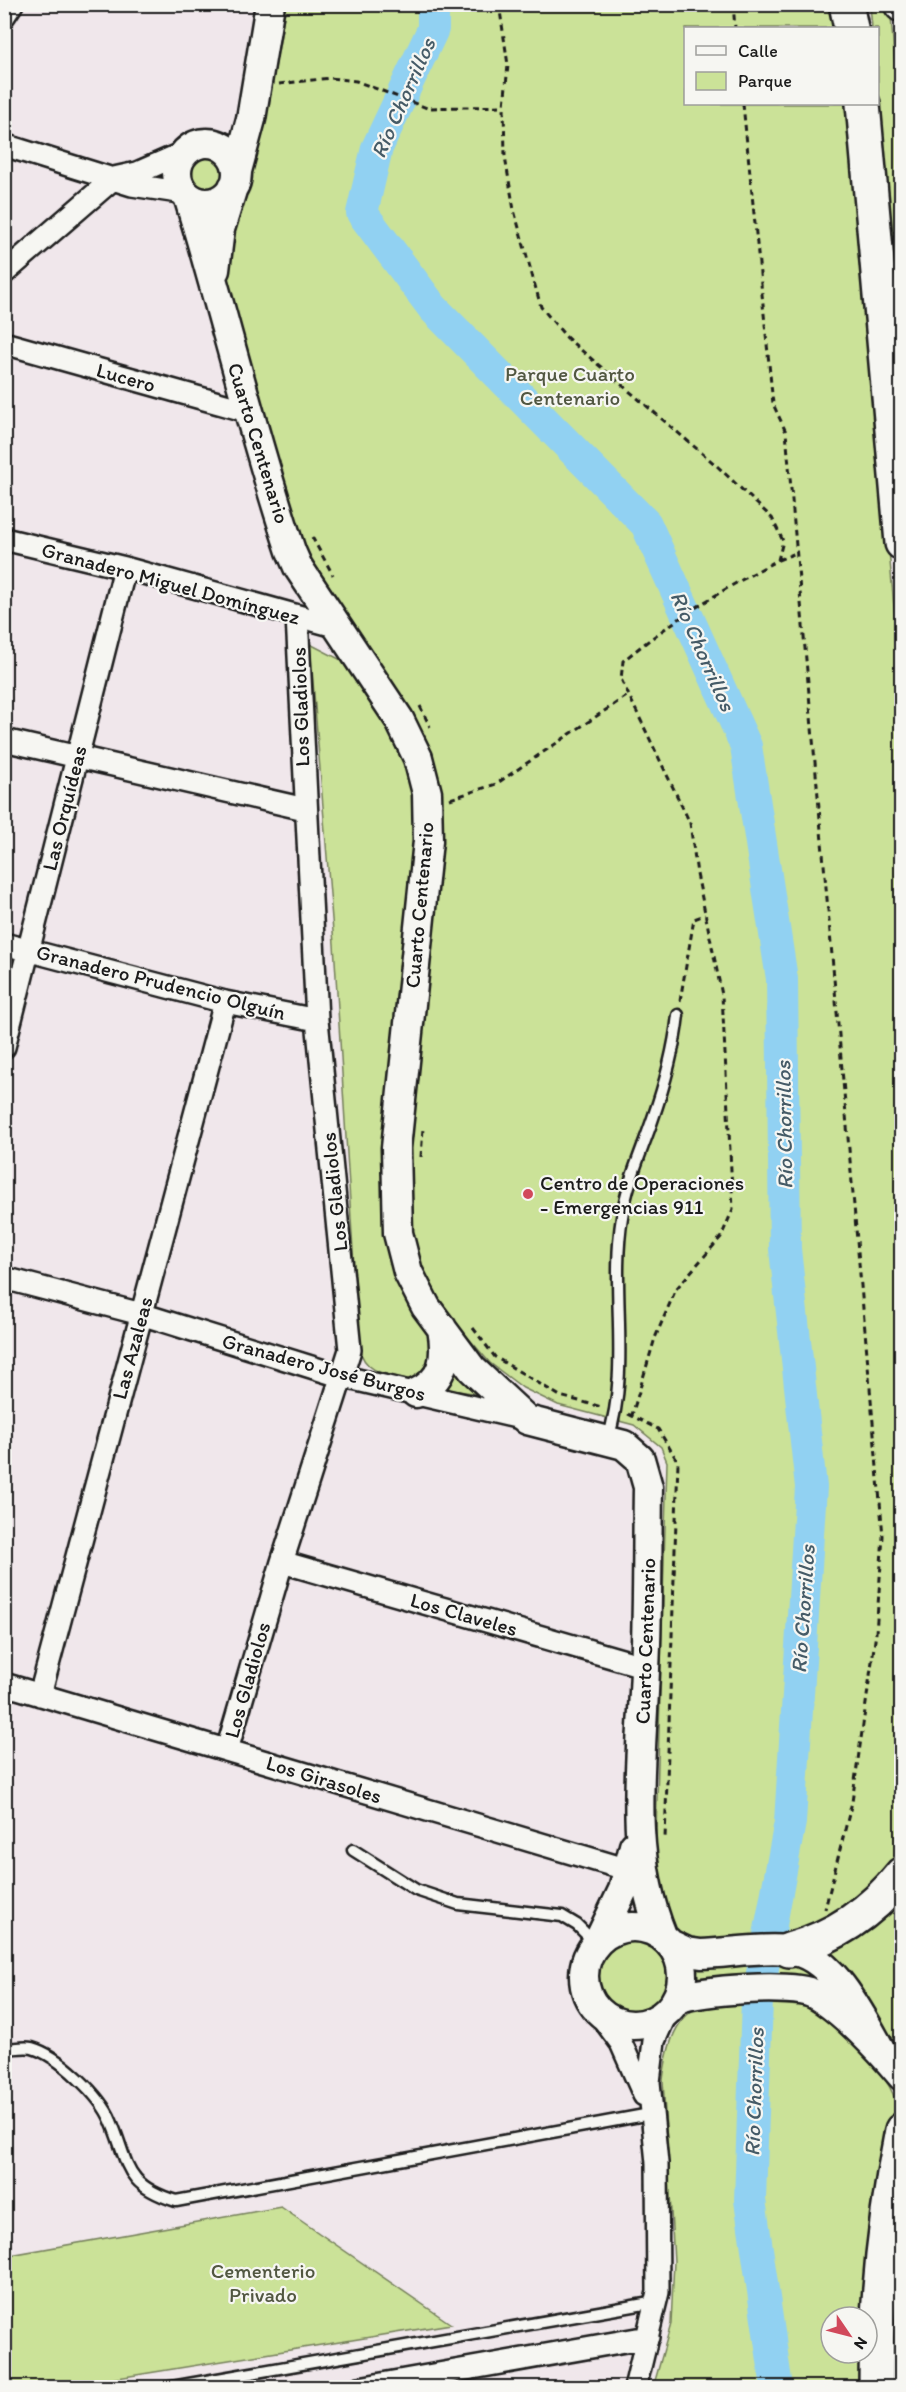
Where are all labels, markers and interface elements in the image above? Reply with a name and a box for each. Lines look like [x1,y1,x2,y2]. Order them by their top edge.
legend [684,27,879,105]
water label: Río Chorrillos [365,33,442,162]
text: Calle [738,40,778,62]
text: Parque [738,70,792,92]
street label: Lucero [93,357,159,397]
street label: Cuarto Centenario [223,360,295,526]
park label: Parque Cuarto Centenario [505,361,635,410]
street label: Granadero Miguel Domínguez [39,536,303,630]
water label: Río Chorrillos [665,587,742,716]
street label: Los Gladiolos [285,647,315,767]
street label: Las Orquídeas [36,743,92,873]
street label: Cuarto Centenario [399,821,439,989]
street label: Granadero Prudencio Olguín [34,939,288,1025]
water label: Río Chorrillos [769,1059,799,1189]
street label: Los Gladiolos [315,1131,353,1253]
place label: Centro de Operaciones - Emergencias 911 [540,1170,744,1219]
marker: Centro de Operaciones - Emergencias 911 [521,1187,535,1201]
street label: Las Azaleas [106,1294,158,1402]
street label: Granadero José Burgos [219,1328,429,1406]
water label: Río Chorrillos [785,1543,821,1674]
street label: Cuarto Centenario [630,1557,660,1725]
street label: Los Claveles [408,1587,520,1641]
street label: Los Gladiolos [218,1619,276,1741]
street label: Los Girasoles [263,1750,385,1808]
water label: Río Chorrillos [738,2026,770,2157]
park label: Cementerio Privado [211,2258,315,2307]
north arrow [819,2305,879,2365]
text: N [850,2333,872,2353]

